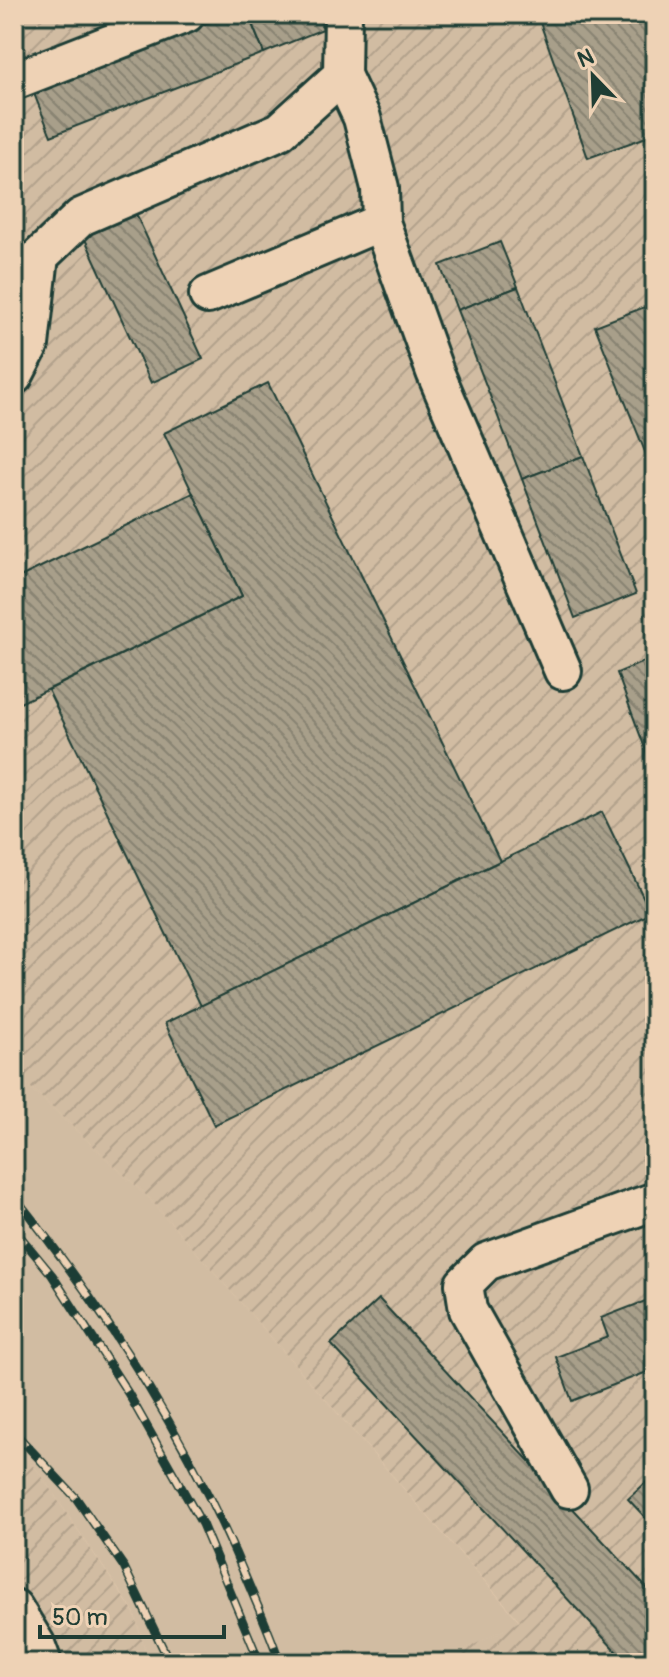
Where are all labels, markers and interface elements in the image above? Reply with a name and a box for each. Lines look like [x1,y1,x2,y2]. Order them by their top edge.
north arrow [553,36,633,116]
text: N [573,43,598,74]
scale bar [40,1589,224,1639]
text: 50 m [52,1603,108,1632]

